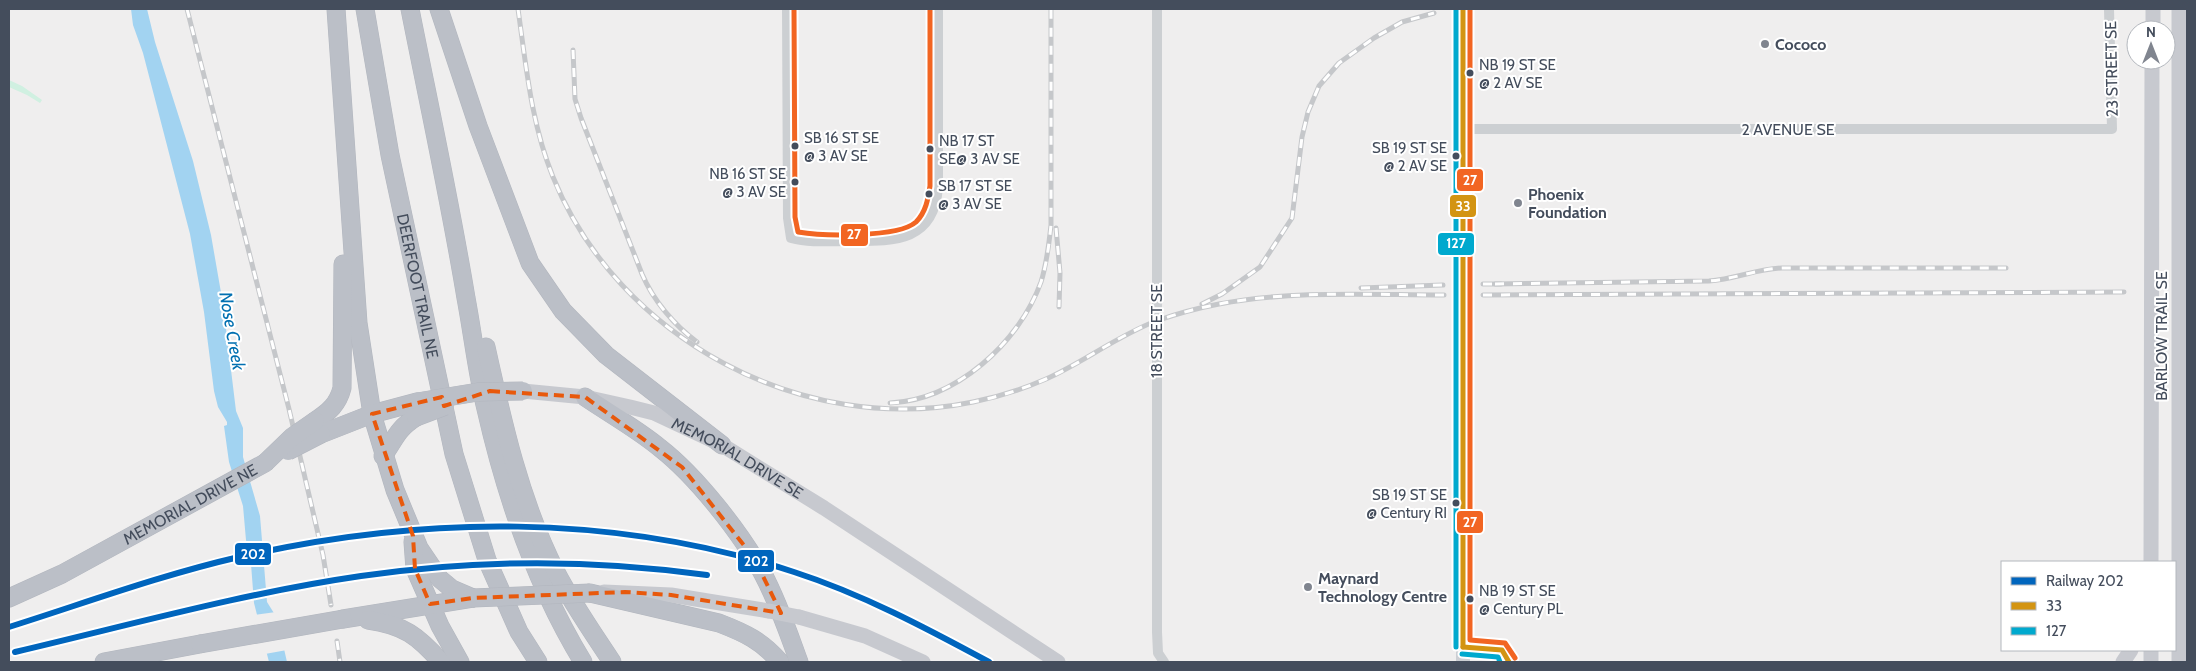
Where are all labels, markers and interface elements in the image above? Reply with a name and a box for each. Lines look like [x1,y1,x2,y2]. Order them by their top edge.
north arrow [2126,20,2176,70]
street label: 23 STREET SE [2101,21,2122,117]
text: N [2146,23,2156,41]
place label: Cococo [1775,35,1826,54]
marker: Cococo [1759,38,1771,50]
place label: NB 19 ST SE @ 2 AV SE [1479,56,1556,92]
marker: NB 19 ST SE @ 2 AV SE [1465,68,1475,78]
street label: 2 AVENUE SE [1741,120,1835,139]
place label: SB 16 ST SE @ 3 AV SE [804,129,879,165]
place label: NB 17 ST SE@ 3 AV SE [939,132,1020,168]
place label: SB 19 ST SE @ 2 AV SE [1372,139,1447,175]
marker: SB 16 ST SE @ 3 AV SE [790,141,800,151]
marker: NB 17 ST SE@ 3 AV SE [925,144,935,154]
marker: SB 19 ST SE @ 2 AV SE [1451,151,1461,161]
place label: NB 16 ST SE @ 3 AV SE [709,165,786,201]
line badge: 27 [1456,168,1484,192]
text: 27 [1463,171,1478,189]
marker: NB 16 ST SE @ 3 AV SE [790,177,800,187]
place label: SB 17 ST SE @ 3 AV SE [938,177,1012,213]
place label: Phoenix Foundation [1528,185,1607,222]
marker: SB 17 ST SE @ 3 AV SE [924,189,934,199]
line badge: 33 [1449,194,1477,218]
text: 33 [1455,197,1471,215]
marker: Phoenix Foundation [1512,197,1524,209]
street label: DEERFOOT TRAIL NE [393,212,442,360]
line badge: 27 [840,223,869,247]
text: 27 [847,225,862,243]
line badge: 127 [1437,232,1475,256]
text: 127 [1446,234,1467,252]
street label: BARLOW TRAIL SE [2152,271,2171,401]
street label: 18 STREET SE [1147,284,1166,378]
water label: Nose Creek [214,290,250,373]
street label: MEMORIAL DRIVE SE [669,414,807,503]
street label: MEMORIAL DRIVE NE [120,460,261,549]
place label: SB 19 ST SE @ Century RI [1366,486,1447,522]
marker: SB 19 ST SE @ Century RI [1451,498,1461,508]
line badge: 27 [1456,510,1484,534]
text: 27 [1463,513,1478,531]
line badge: 202 [234,542,272,566]
text: 202 [241,545,265,563]
line badge: 202 [737,549,775,573]
text: 202 [744,552,768,570]
legend [2001,561,2176,651]
place label: Maynard Technology Centre [1318,569,1447,606]
text: Railway 202 [2046,572,2124,590]
marker: Maynard Technology Centre [1302,581,1314,593]
place label: NB 19 ST SE @ Century PL [1479,582,1563,618]
marker: NB 19 ST SE @ Century PL [1465,594,1475,604]
text: 33 [2046,597,2062,615]
text: 127 [2046,622,2067,640]

